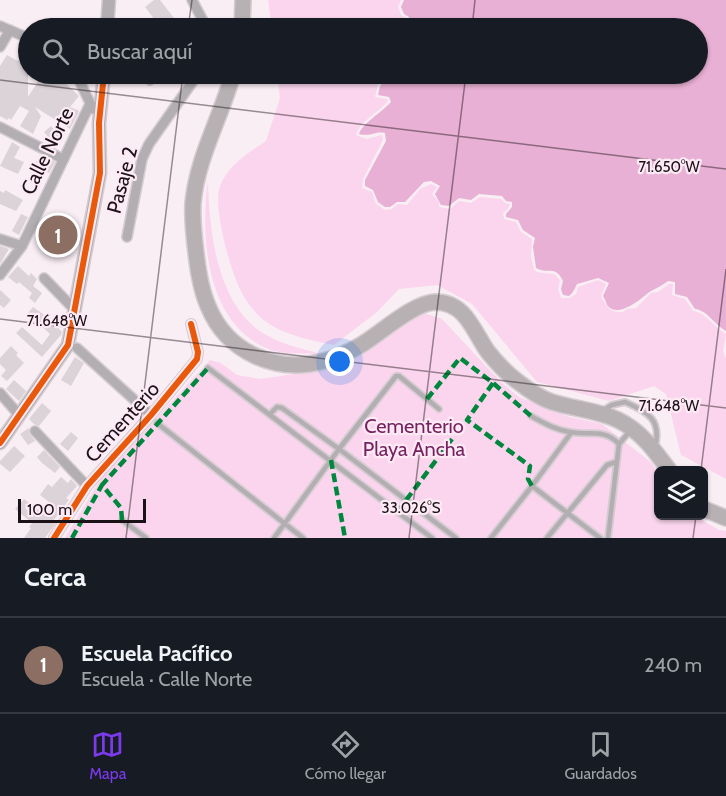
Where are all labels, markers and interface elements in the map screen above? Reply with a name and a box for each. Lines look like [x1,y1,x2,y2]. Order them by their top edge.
search box [18,18,708,84]
icon: search [39,35,72,68]
text: Buscar aquí [87,38,192,65]
street label: Calle Norte [16,103,78,199]
street label: Pasaje 2 [102,144,142,216]
text: 71.650°W [638,158,700,176]
pin: 1 [38,212,78,258]
text: 71.648°W [27,312,88,330]
your location [325,347,354,376]
street label: Cementerio [80,377,164,467]
text: 71.648°W [639,397,700,415]
park label: Cementerio Playa Ancha [363,414,466,461]
map controls [654,466,708,520]
button: layers [654,466,708,520]
scale bar [18,496,146,524]
text: 33.026°S [382,499,441,517]
text: 100 m [27,500,72,519]
text: Cerca [24,561,86,593]
text: Escuela Pacífico [81,640,233,667]
text: 1 [40,653,47,677]
text: 240 m [644,653,702,677]
text: Escuela · Calle Norte [81,667,252,691]
tab: Mapa [89,728,126,783]
tab: Cómo llegar [305,728,386,783]
tab: Guardados [564,728,637,783]

